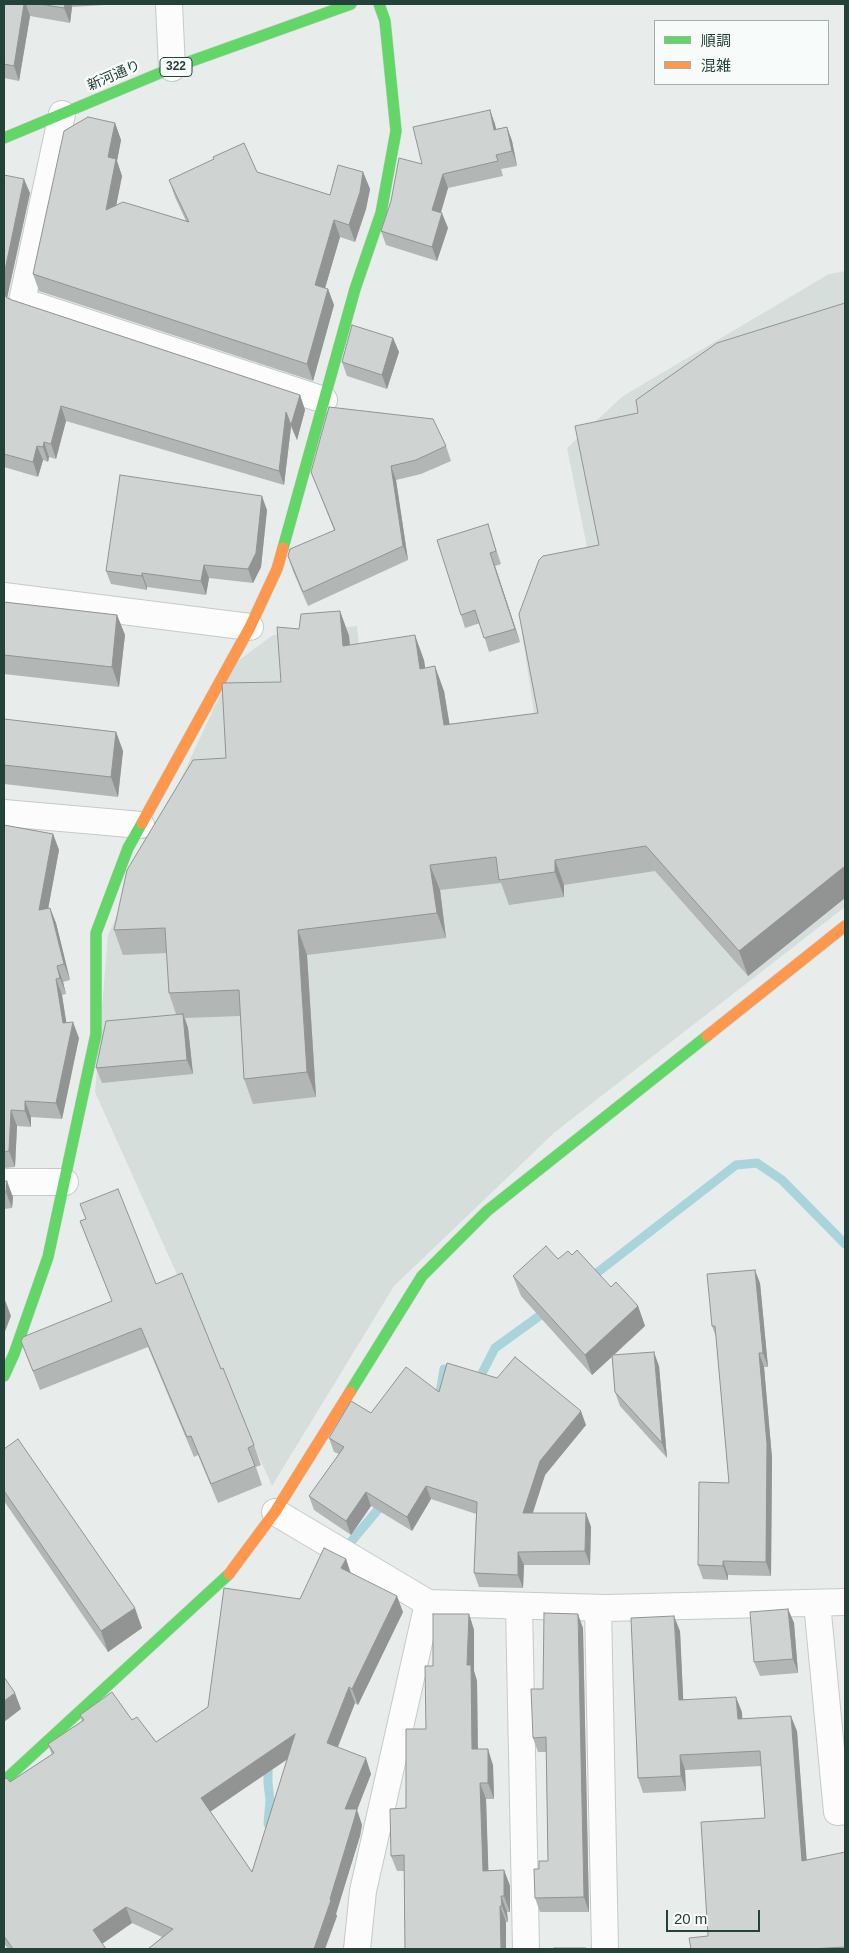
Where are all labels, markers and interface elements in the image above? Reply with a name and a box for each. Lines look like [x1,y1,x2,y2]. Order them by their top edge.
legend [654,20,829,85]
text: 順調 [701,32,731,49]
street label: 新河通り [85,57,143,95]
text: 混雑 [701,57,731,74]
road number: 322 [160,58,192,76]
scale bar [669,1900,763,1932]
text: 20 m [674,1910,707,1927]

